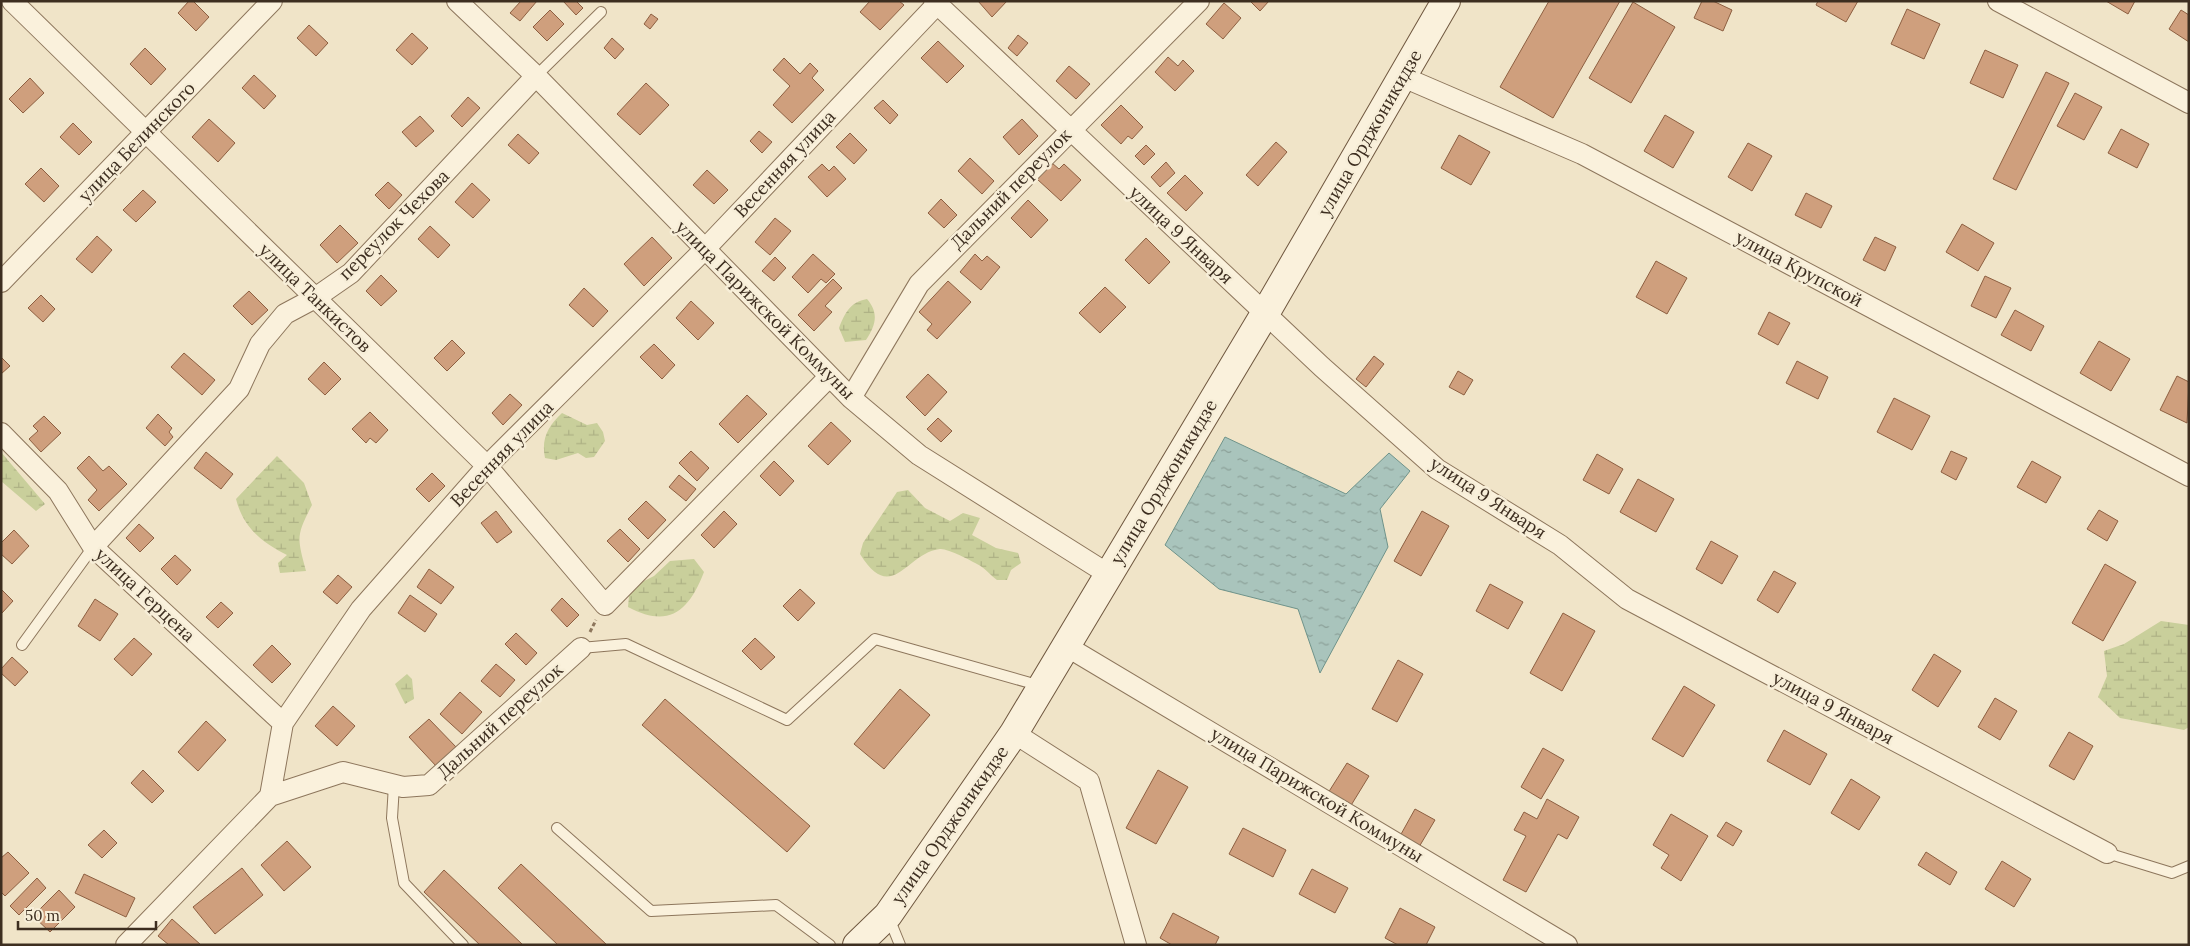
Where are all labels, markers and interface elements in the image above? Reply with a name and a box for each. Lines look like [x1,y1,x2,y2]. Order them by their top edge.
street label: улица Орджоникидзе [1312,45,1427,220]
street label: улица Белинского [73,77,200,207]
street label: Весенняя улица [729,105,840,222]
street label: Дальний переулок [945,123,1076,254]
street label: переулок Чехова [334,165,454,285]
street label: улица 9 Января [1124,181,1238,289]
street label: улица Парижской Коммуны [671,215,860,404]
street label: улица Крупской [1732,225,1867,312]
street label: улица Танкистов [254,238,376,357]
street label: улица Орджоникидзе [1105,395,1222,569]
street label: Весенняя улица [445,396,558,511]
street label: улица 9 Января [1426,451,1551,544]
street label: улица Герцена [91,543,200,647]
street label: Дальний переулок [432,658,568,783]
street label: улица 9 Января [1769,666,1898,749]
street label: улица Парижской Коммуны [1207,722,1428,867]
street label: улица Орджоникидзе [886,741,1013,909]
scale bar [18,898,155,930]
text: 50 m [25,906,60,925]

